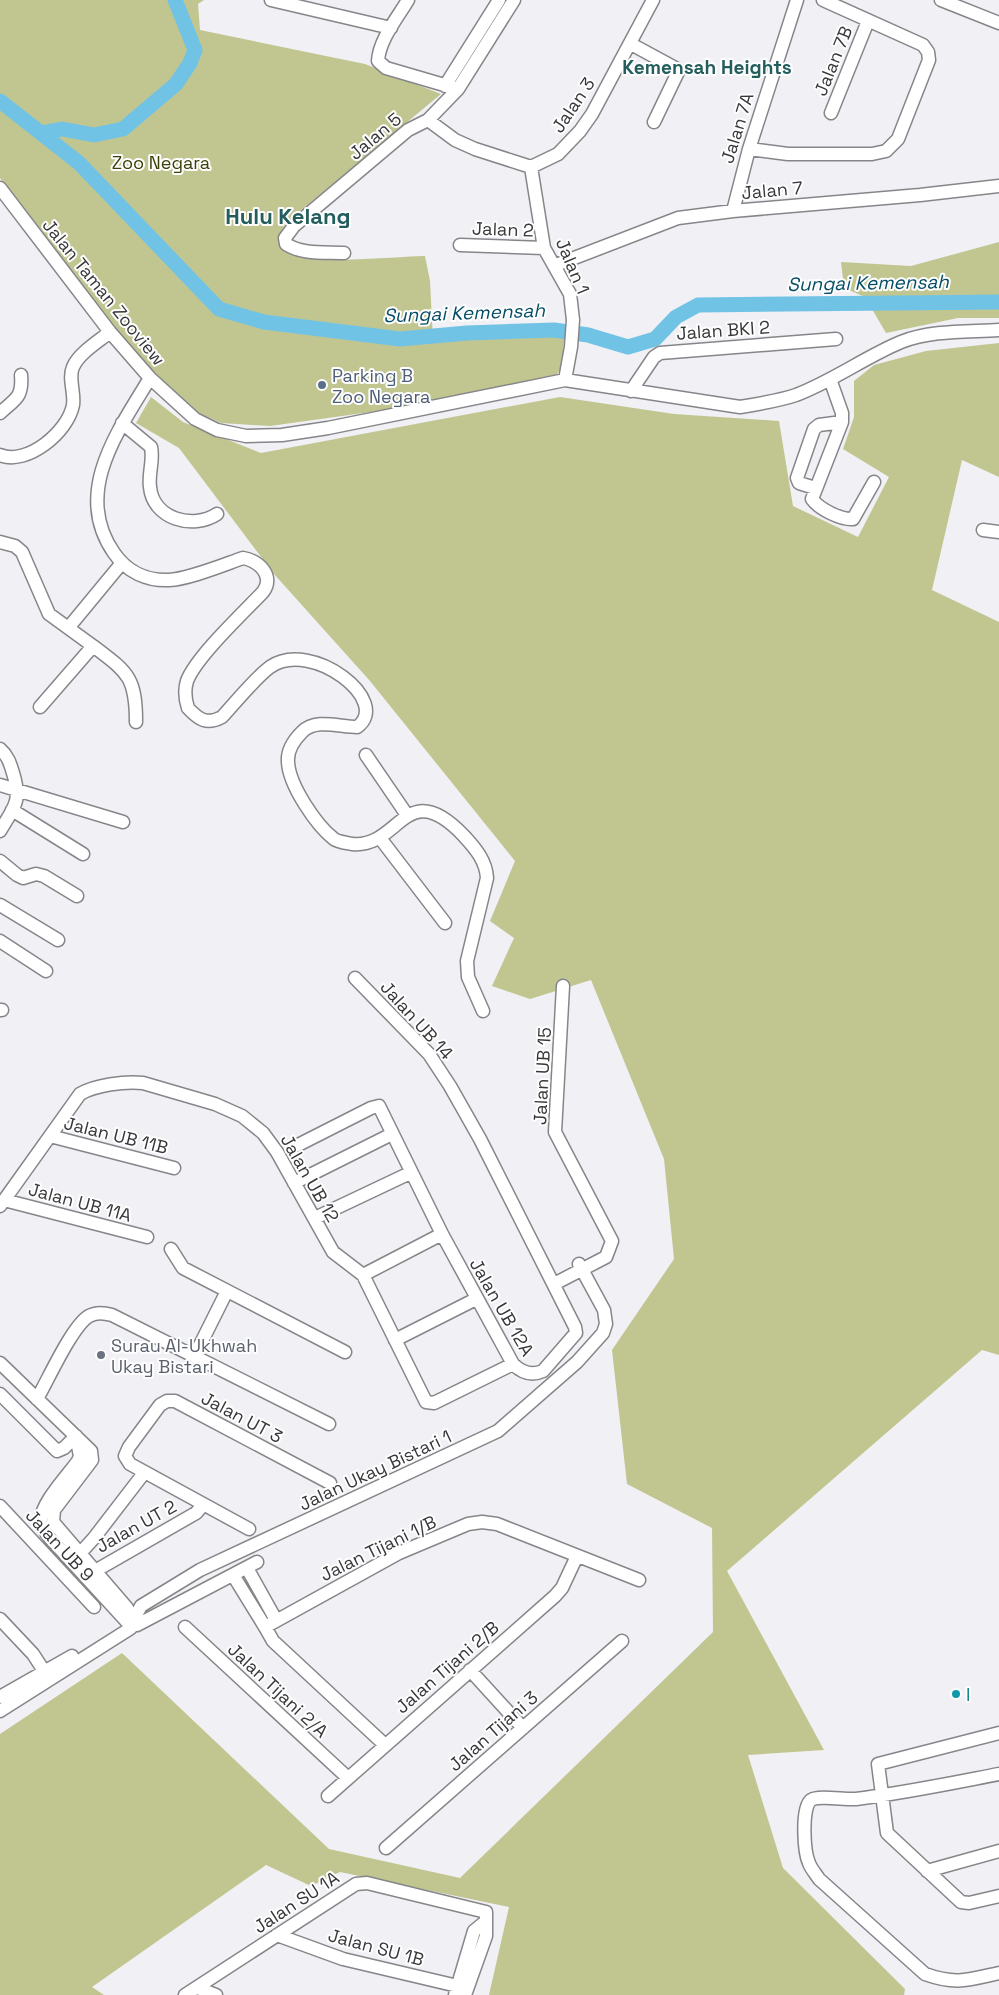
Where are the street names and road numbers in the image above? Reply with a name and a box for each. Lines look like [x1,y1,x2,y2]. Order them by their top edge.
street label: Jalan 7B [809,23,857,99]
street label: Jalan 3 [546,73,600,137]
street label: Jalan 7A [715,90,759,166]
street label: Jalan 5 [344,107,406,165]
street label: Jalan 7 [741,176,803,204]
street label: Jalan Taman Zooview [38,214,170,370]
street label: Jalan 2 [472,216,534,242]
street label: Jalan 1 [551,235,595,297]
street label: Jalan BKI 2 [675,315,771,345]
street label: Jalan UB 14 [376,976,458,1064]
street label: Jalan UB 15 [528,1027,556,1125]
street label: Jalan UB 11B [62,1111,170,1159]
street label: Jalan UB 12 [276,1130,344,1226]
street label: Jalan UB 11A [26,1177,134,1227]
street label: Jalan UB 12A [465,1254,539,1360]
street label: Jalan UT 3 [197,1386,287,1448]
street label: Jalan Ukay Bistari 1 [295,1425,455,1515]
street label: Jalan UT 2 [92,1494,180,1558]
street label: Jalan UB 9 [21,1504,99,1586]
street label: Jalan Tijani 1/B [316,1510,440,1586]
street label: Jalan Tijani 2/B [391,1616,503,1718]
street label: Jalan Tijani 2/A [223,1638,333,1742]
street label: Jalan Tijani 3 [444,1686,542,1776]
street label: Jalan SU 1A [249,1866,343,1938]
street label: Jalan SU 1B [326,1923,426,1971]

